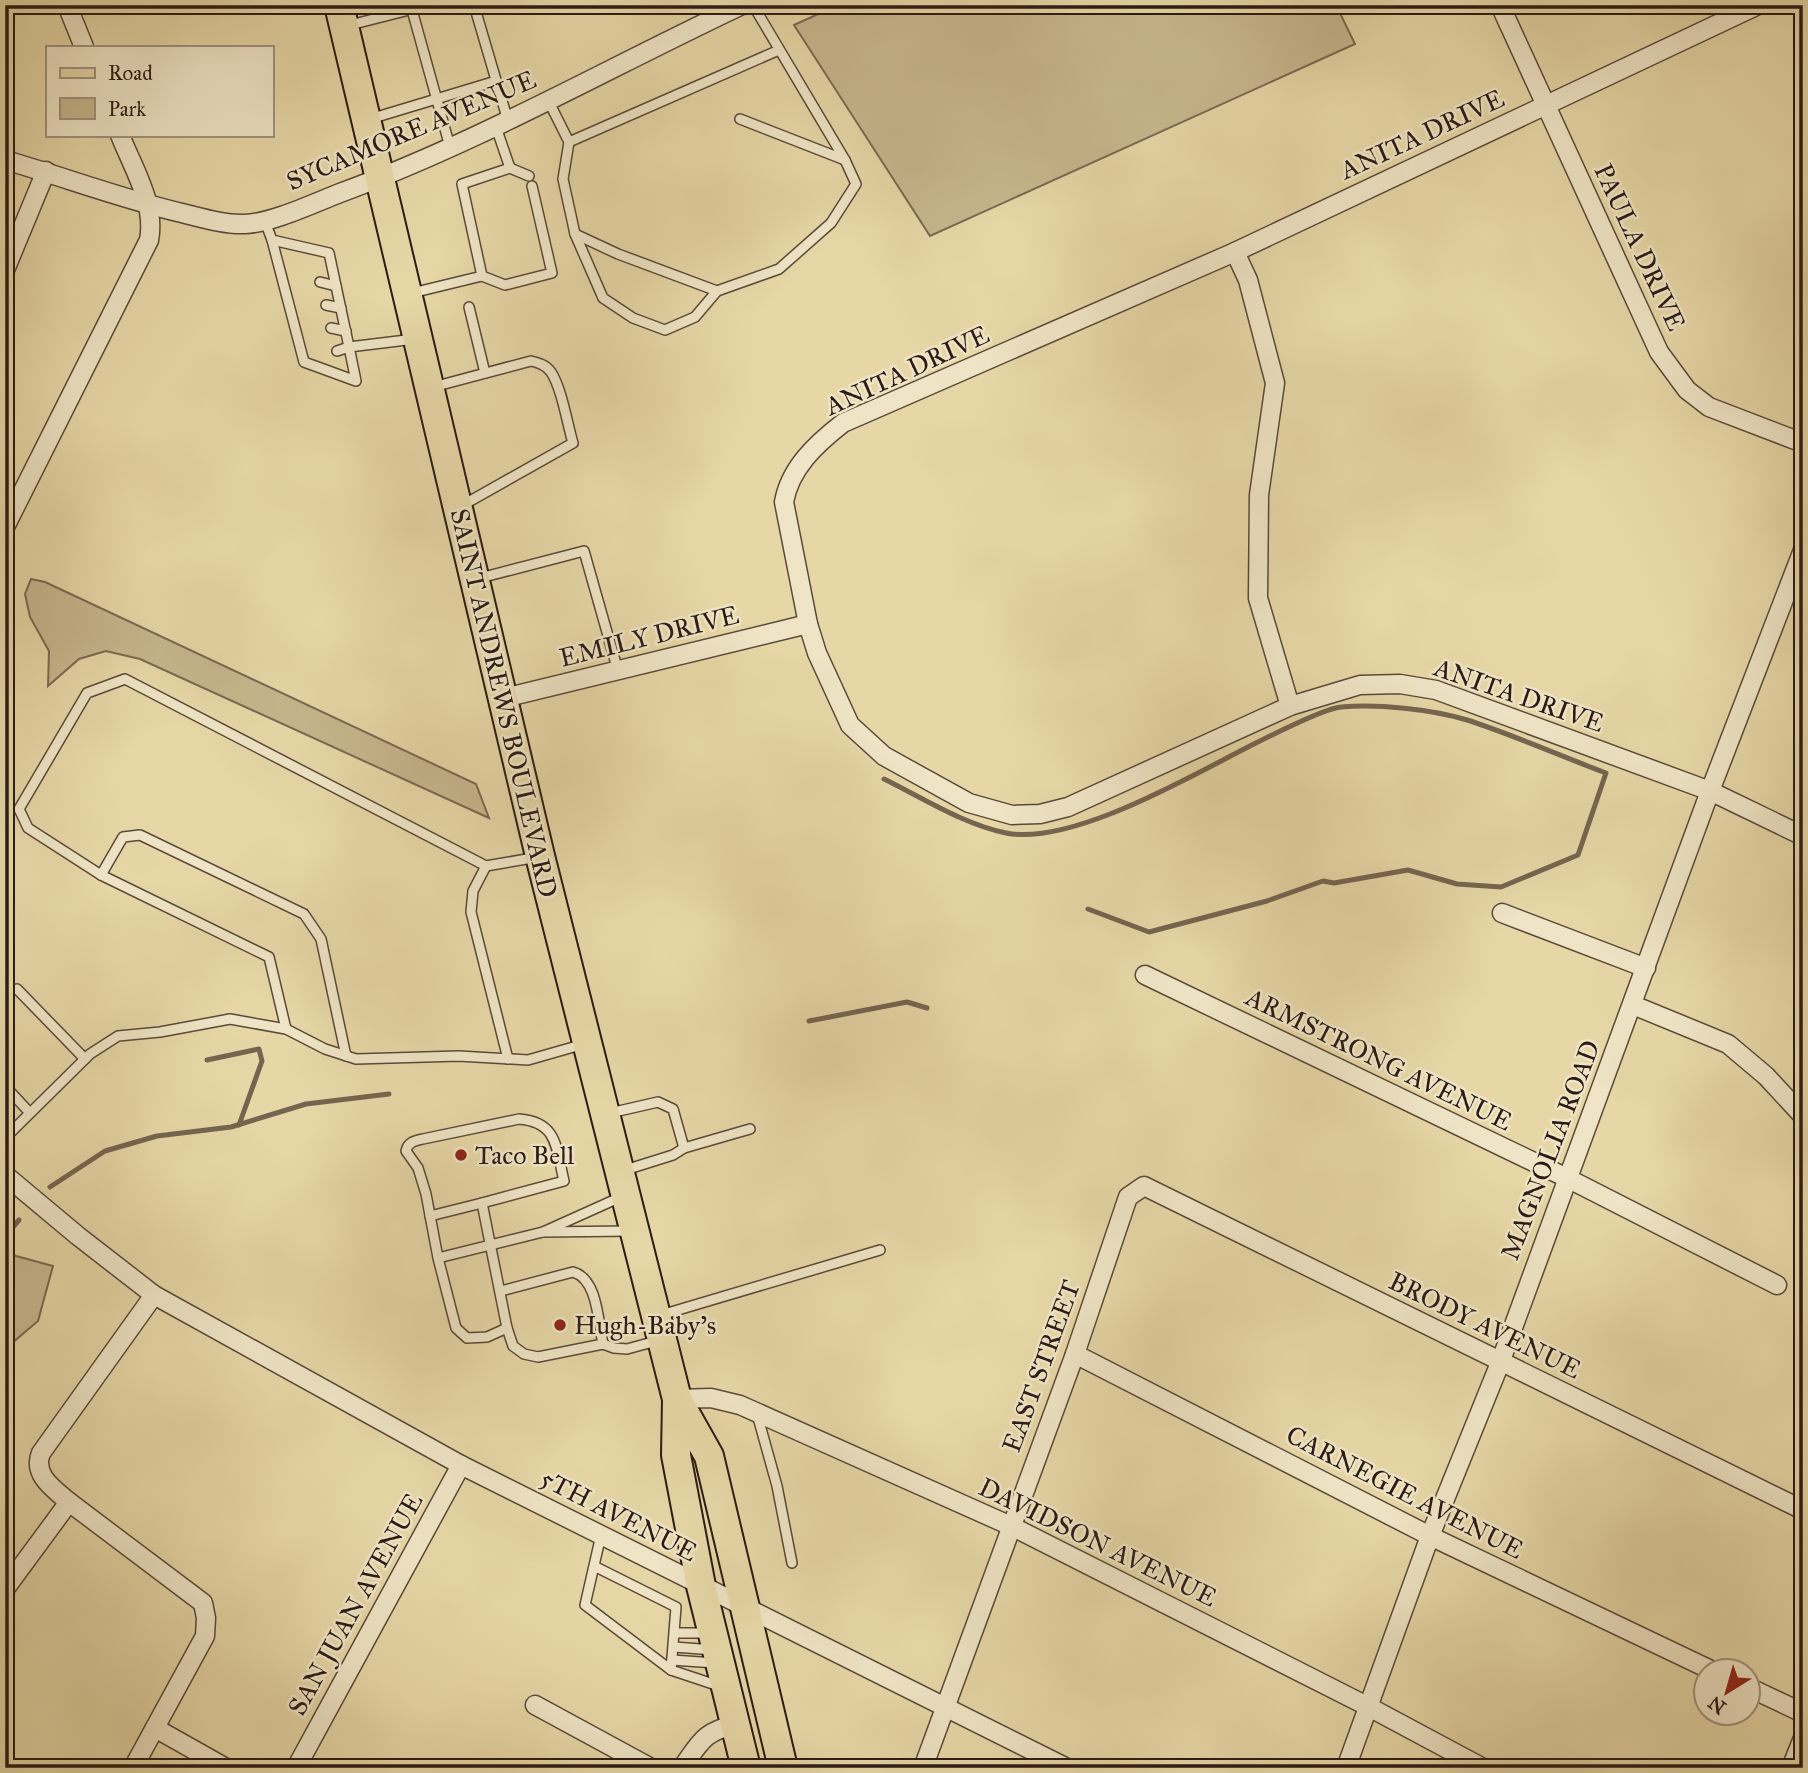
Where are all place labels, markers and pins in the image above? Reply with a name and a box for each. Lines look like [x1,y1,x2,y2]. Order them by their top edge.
place label: Taco Bell [475,1139,574,1171]
marker: Taco Bell [453,1147,469,1163]
place label: Hugh-Baby's [574,1309,716,1341]
marker: Hugh-Baby's [552,1317,568,1333]

